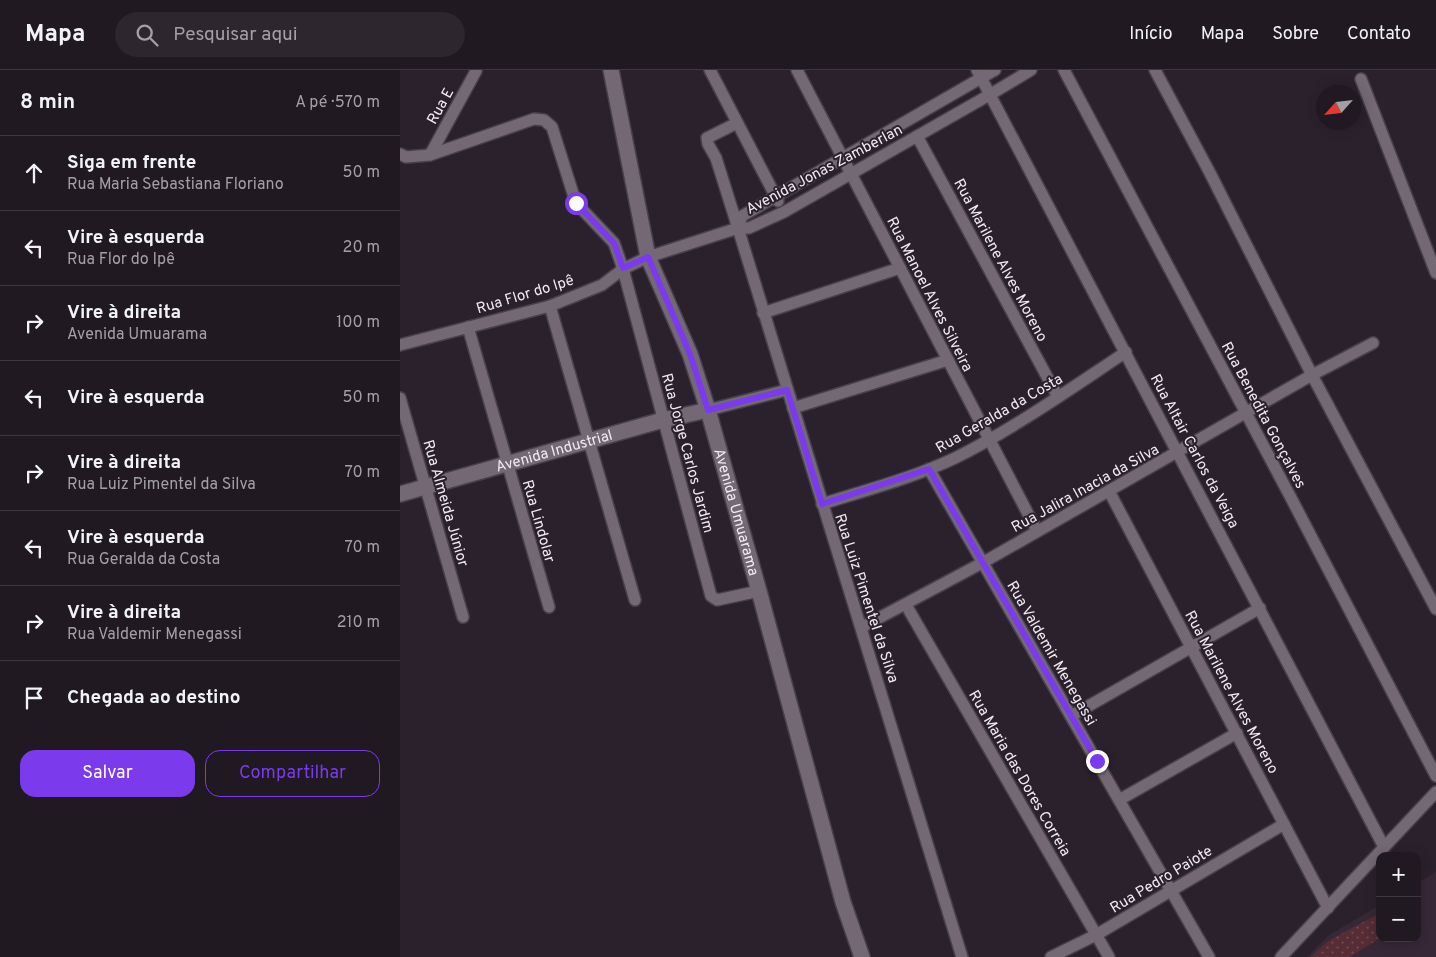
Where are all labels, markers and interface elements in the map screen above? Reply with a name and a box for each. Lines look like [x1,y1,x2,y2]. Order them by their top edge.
search box [115,12,465,57]
text: Mapa [25,20,85,50]
icon: search [133,21,161,49]
text: Pesquisar aqui [173,23,298,47]
text: Início [1129,23,1173,46]
text: Mapa [1201,23,1244,46]
text: Sobre [1272,23,1319,46]
text: Contato [1347,23,1411,46]
street label: Rua E [424,85,459,128]
north arrow [1316,85,1361,130]
text: 8 min [20,89,75,116]
text: A pé · 570 m [295,93,380,113]
street label: Avenida Jonas Zamberlan [743,121,906,220]
text: Siga em frente [67,151,196,175]
icon: ahead [20,159,48,187]
text: 50 m [343,163,380,183]
text: Rua Maria Sebastiana Floriano [67,175,284,195]
street label: Rua Marilene Alves Moreno [949,176,1051,346]
route start [565,192,588,215]
street label: Rua Manoel Alves Silveira [881,214,976,375]
text: Vire à esquerda [67,226,205,250]
icon: left [20,234,48,262]
text: 20 m [343,238,380,258]
text: Rua Flor do Ipê [67,250,175,270]
street label: Rua Flor do Ipê [474,272,577,319]
text: Vire à direita [67,301,181,325]
icon: right [20,309,48,337]
text: 100 m [336,313,380,333]
text: Avenida Umuarama [67,325,207,345]
street label: Rua Benedita Gonçalves [1216,339,1309,492]
street label: Rua Geralda da Costa [933,370,1067,458]
street label: Rua Jorge Carlos Jardim [656,371,717,535]
street label: Rua Altair Carlos da Veiga [1145,371,1242,532]
icon: left [20,384,48,412]
text: Vire à esquerda [67,386,205,410]
text: 50 m [343,388,380,408]
street label: Avenida Industrial [494,427,615,478]
street label: Rua Almeida Júnior [417,438,472,569]
street label: Rua Jalira Inacia da Silva [1009,441,1163,538]
street label: Avenida Umuarama [708,446,762,578]
text: Vire à direita [67,451,181,475]
icon: right [20,459,48,487]
text: 70 m [345,463,380,483]
text: Rua Luiz Pimentel da Silva [67,475,256,495]
street label: Rua Lindolar [517,478,558,565]
street label: Rua Luiz Pimentel da Silva [829,511,902,686]
text: Vire à esquerda [67,526,205,550]
icon: left [20,534,48,562]
text: 70 m [345,538,380,558]
text: Rua Geralda da Costa [67,550,220,570]
street label: Rua Valdemir Menegassi [1002,578,1100,729]
text: Vire à direita [67,601,181,625]
street label: Rua Marilene Alves Moreno [1180,608,1282,778]
icon: right [20,609,48,637]
text: 210 m [337,613,380,633]
text: Rua Valdemir Menegassi [67,625,242,645]
icon: arrive [20,684,48,712]
text: Chegada ao destino [67,686,241,710]
street label: Rua Maria das Dores Correia [963,687,1074,860]
button: Salvar [20,750,195,797]
button: Compartilhar [205,750,380,797]
route end [1086,750,1109,773]
street label: Rua Pedro Paiote [1107,842,1216,918]
map controls [1376,852,1421,942]
button: + [1376,852,1421,897]
button: − [1376,897,1421,942]

